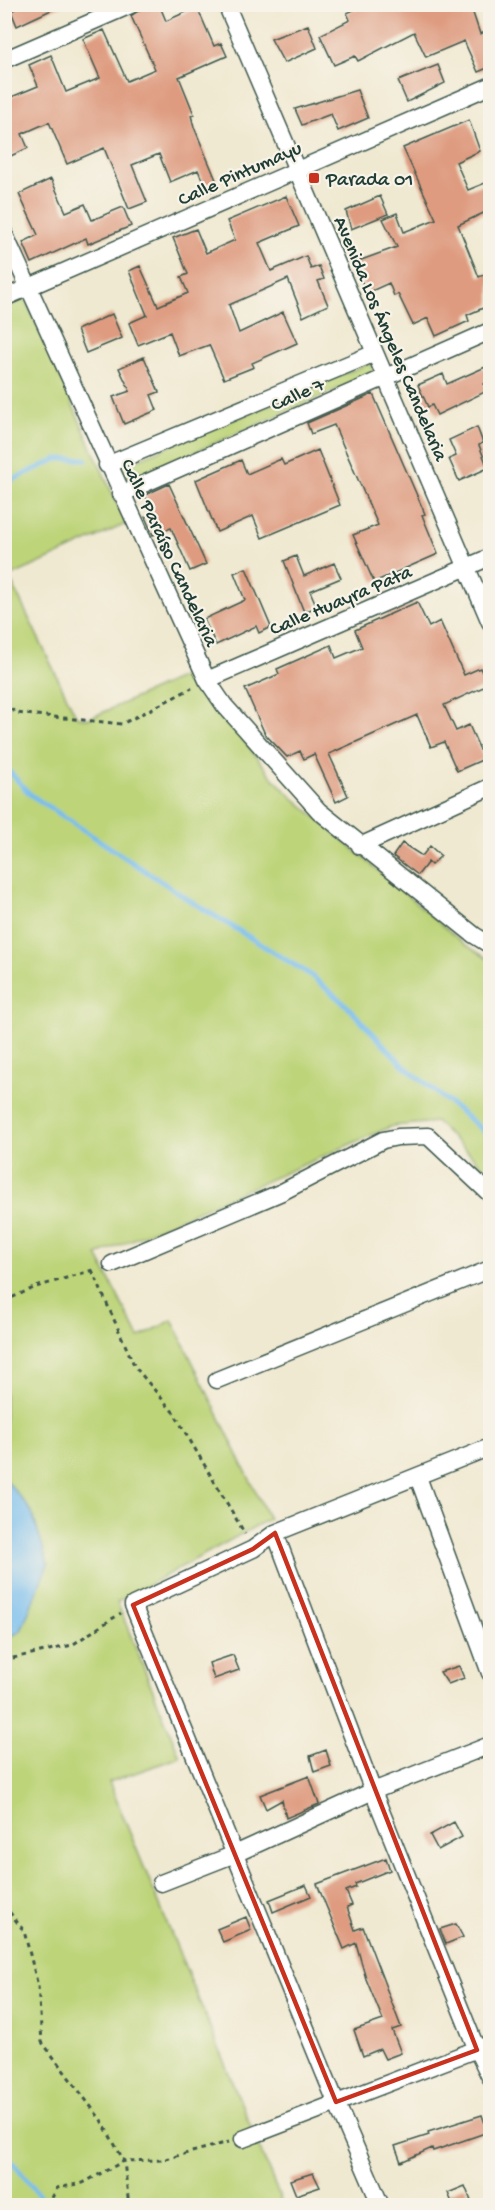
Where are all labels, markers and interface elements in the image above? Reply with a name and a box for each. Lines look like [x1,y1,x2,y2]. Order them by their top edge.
street label: Calle Pintumayu [175,137,306,213]
place label: Parada 01 [325,170,413,193]
marker: Parada 01 [307,171,321,185]
street label: Avenida Los Ángeles Candelaria [327,213,453,466]
street label: Calle 7 [268,374,329,418]
street label: Calle Paraíso Candelaria [114,456,222,652]
street label: Calle Huayra Pata [267,562,417,642]

